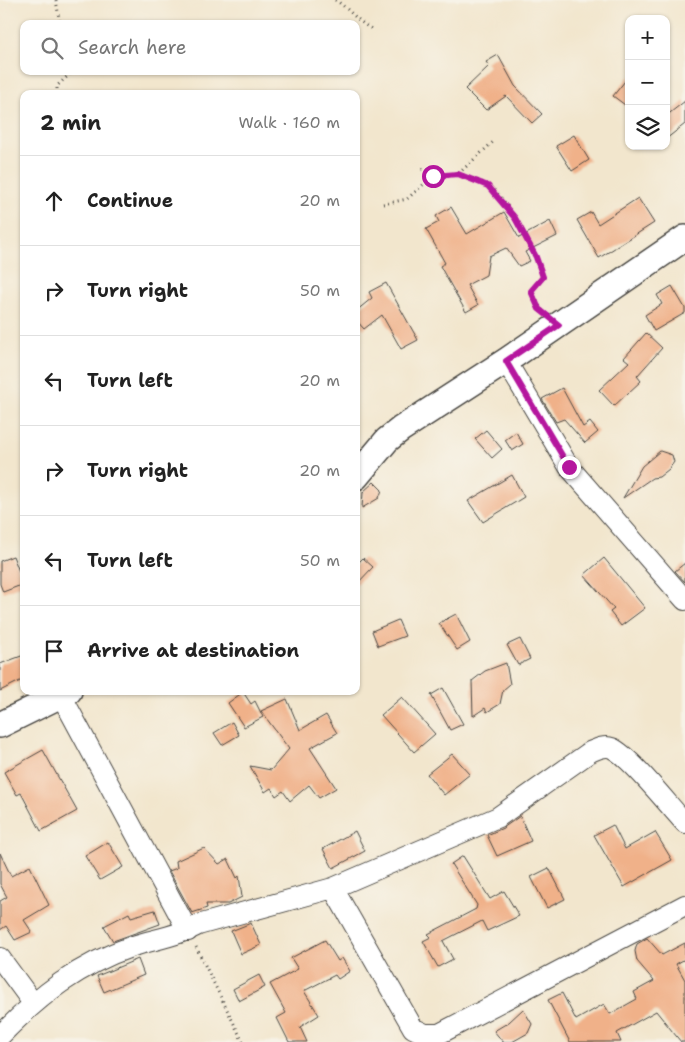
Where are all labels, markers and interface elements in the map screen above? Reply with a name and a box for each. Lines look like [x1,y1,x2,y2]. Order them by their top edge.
map controls [625,15,670,150]
button: + [625,15,670,60]
search box [20,20,360,75]
icon: search [38,34,66,62]
text: Search here [78,35,187,60]
button: − [625,60,670,105]
button: layers [625,105,670,150]
text: 2 min [40,109,101,137]
text: Walk · 160 m [239,112,340,133]
route start [422,165,445,188]
icon: ahead [40,187,68,215]
text: Continue [87,188,173,213]
text: 20 m [299,190,340,211]
icon: right [40,277,68,305]
text: Turn right [87,278,188,303]
text: 50 m [300,280,340,301]
icon: left [40,367,68,395]
text: Turn left [87,368,173,393]
text: 20 m [299,370,340,391]
route end [558,456,581,479]
icon: right [40,457,68,485]
text: Turn right [87,458,188,483]
text: 20 m [299,460,340,481]
icon: left [40,547,68,575]
text: Turn left [87,548,173,573]
text: 50 m [300,550,340,571]
icon: arrive [40,637,68,665]
text: Arrive at destination [87,638,299,663]

